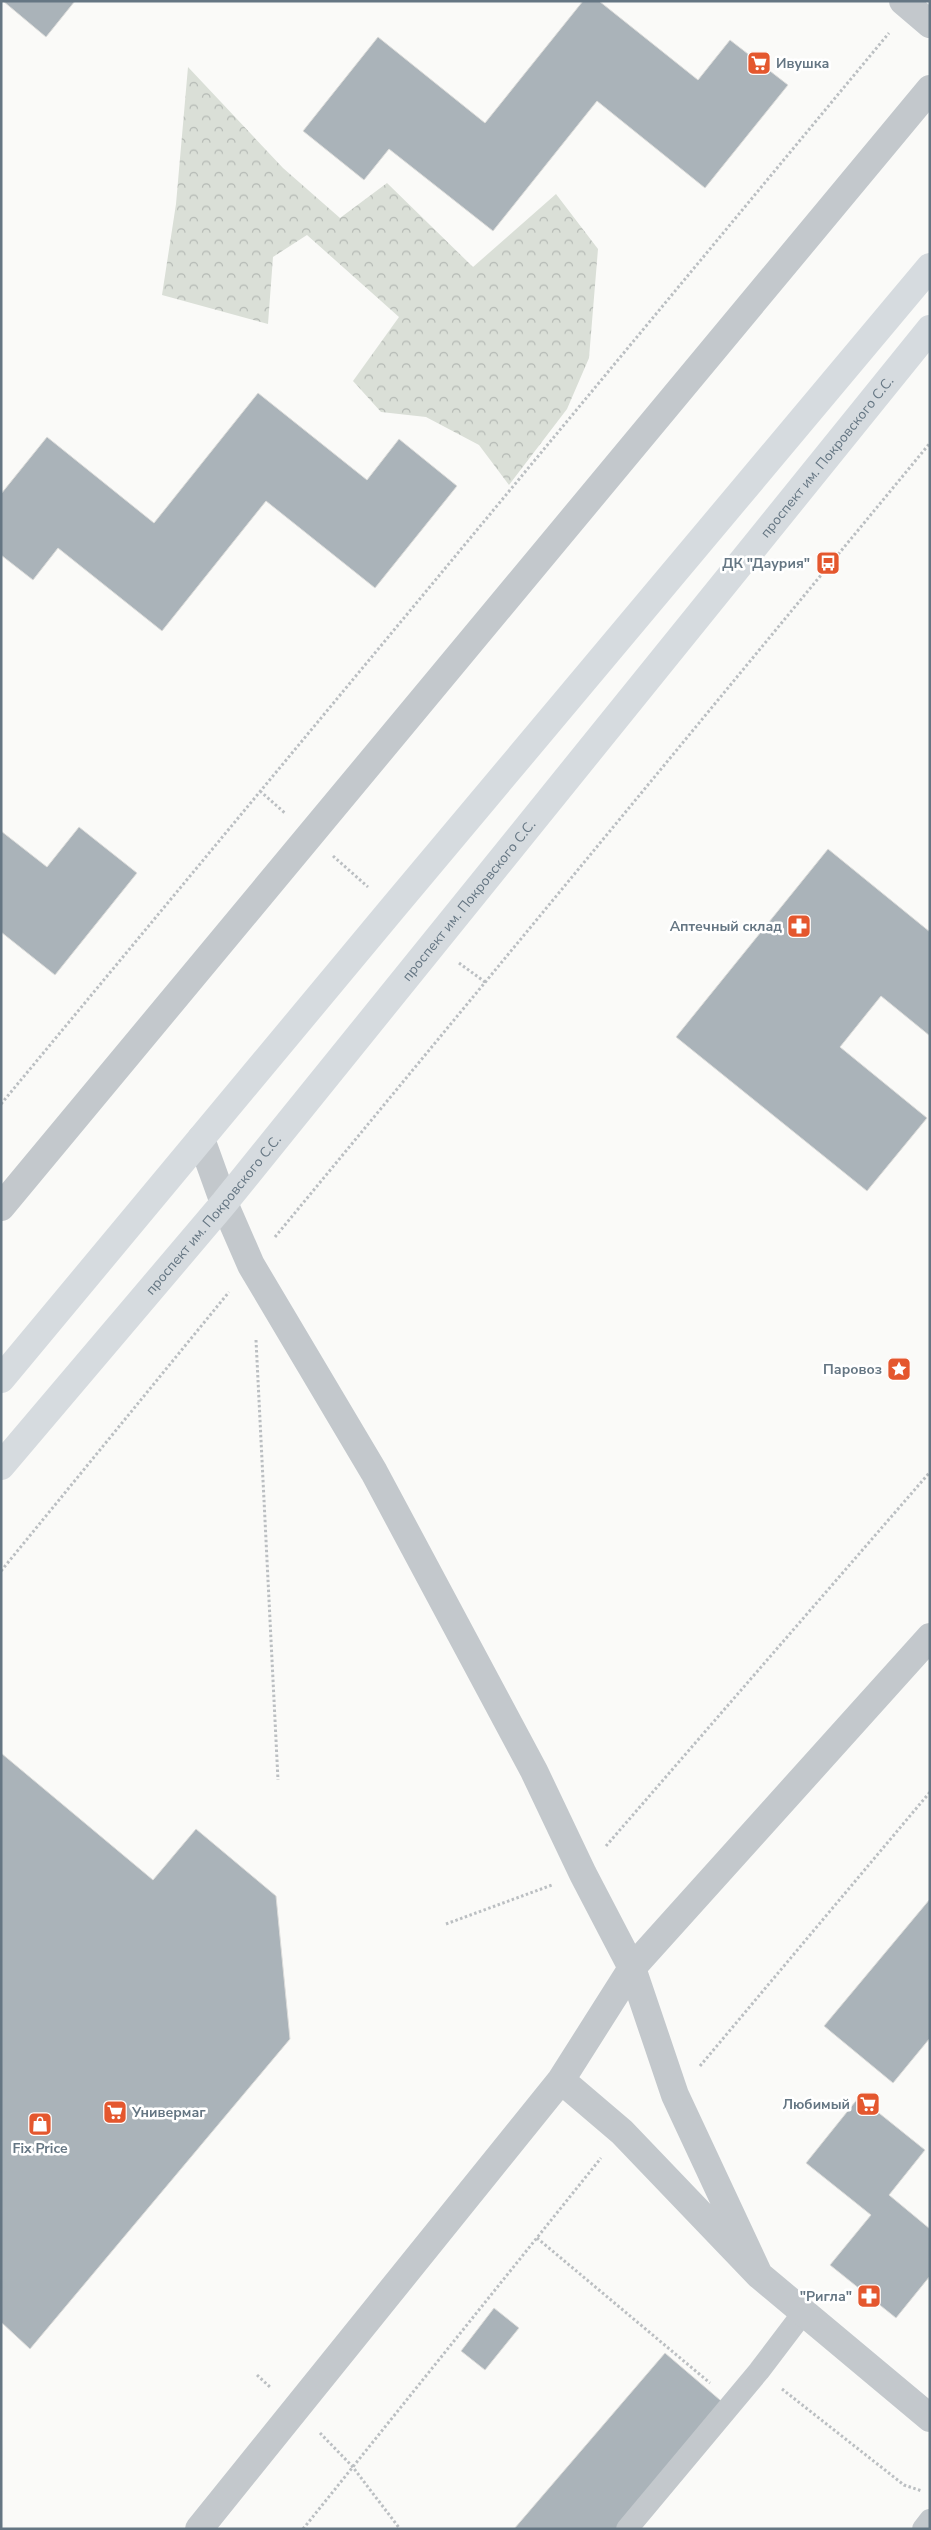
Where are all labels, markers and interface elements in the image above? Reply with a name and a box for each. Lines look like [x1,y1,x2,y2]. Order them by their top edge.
supermarket icon: Ивушка [746,50,772,76]
place label: Ивушка [776,54,829,73]
street label: проспект им. Покровского С.С. [756,372,898,542]
bus stop icon: ДК "Даурия" [815,550,841,576]
place label: ДК "Даурия" [722,554,810,573]
street label: проспект им. Покровского С.С. [397,815,540,985]
pharmacy icon: Аптечный склад [786,913,812,939]
place label: Аптечный склад [670,917,782,936]
street label: проспект им. Покровского С.С. [141,1130,285,1299]
place icon: Паровоз [886,1356,912,1382]
place label: Паровоз [823,1360,882,1379]
supermarket icon: Любимый [855,2091,881,2117]
place label: Любимый [782,2095,850,2114]
supermarket icon: Универмаг [102,2099,128,2125]
place label: Универмаг [131,2103,206,2122]
shop icon: Fix Price [27,2111,53,2137]
place label: Fix Price [13,2139,68,2158]
pharmacy icon: "Ригла" [856,2283,882,2309]
place label: "Ригла" [800,2287,852,2306]

